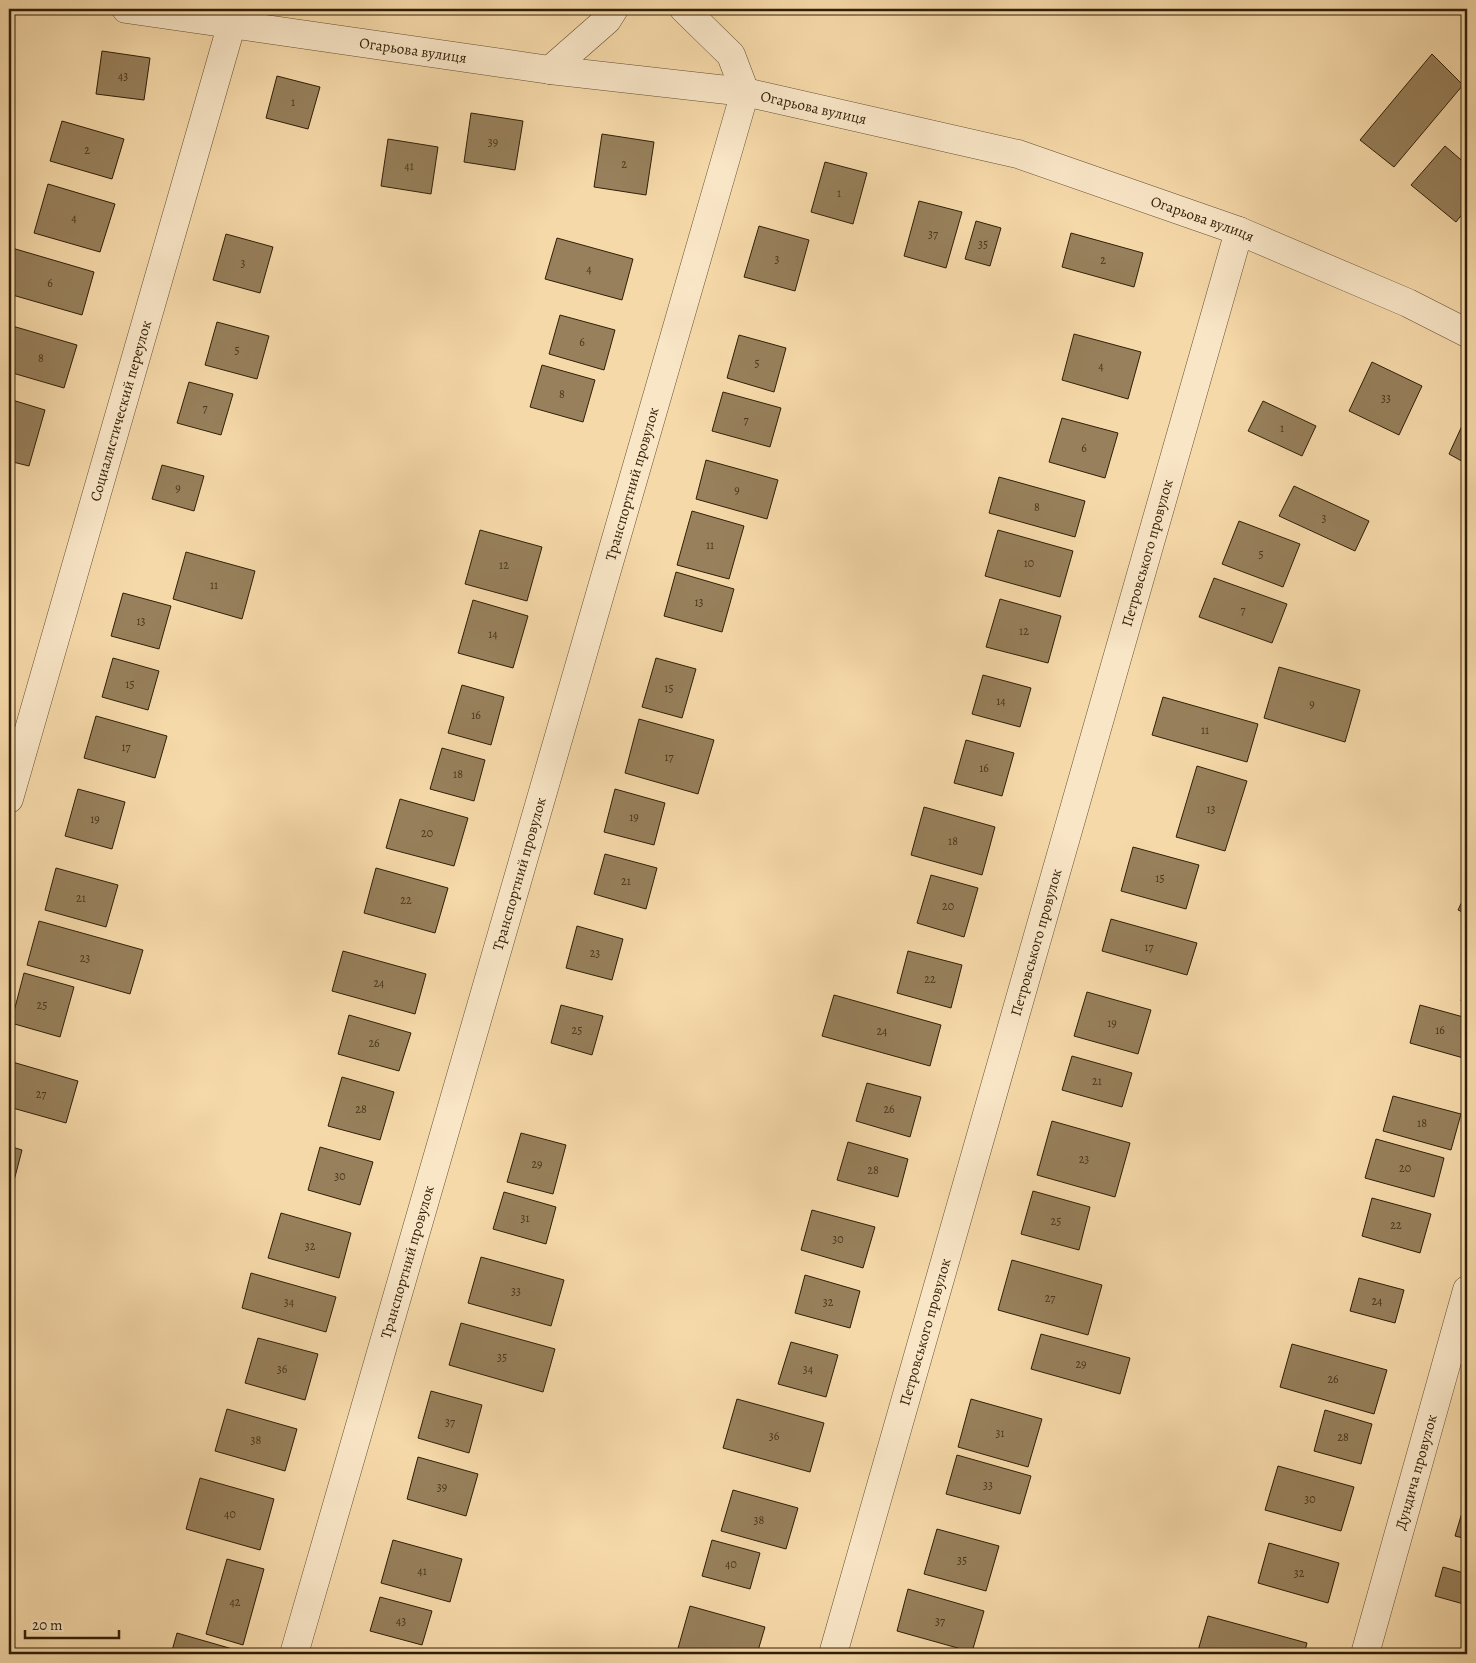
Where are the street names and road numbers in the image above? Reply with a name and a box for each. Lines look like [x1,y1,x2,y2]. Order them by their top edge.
street label: Огарьова вулиця [358,33,468,68]
street label: Огарьова вулиця [759,86,869,129]
street label: Огарьова вулиця [1148,191,1257,246]
street label: Социалистический переулок [85,318,156,504]
street label: Транспортний провулок [600,405,664,563]
street label: Петровського провулок [1117,477,1178,629]
street label: Транспортний провулок [488,795,551,953]
street label: Петровського провулок [1006,866,1067,1018]
street label: Транспортний провулок [376,1183,439,1341]
street label: Петровського провулок [894,1256,955,1408]
street label: Дундича провулок [1390,1412,1442,1532]

